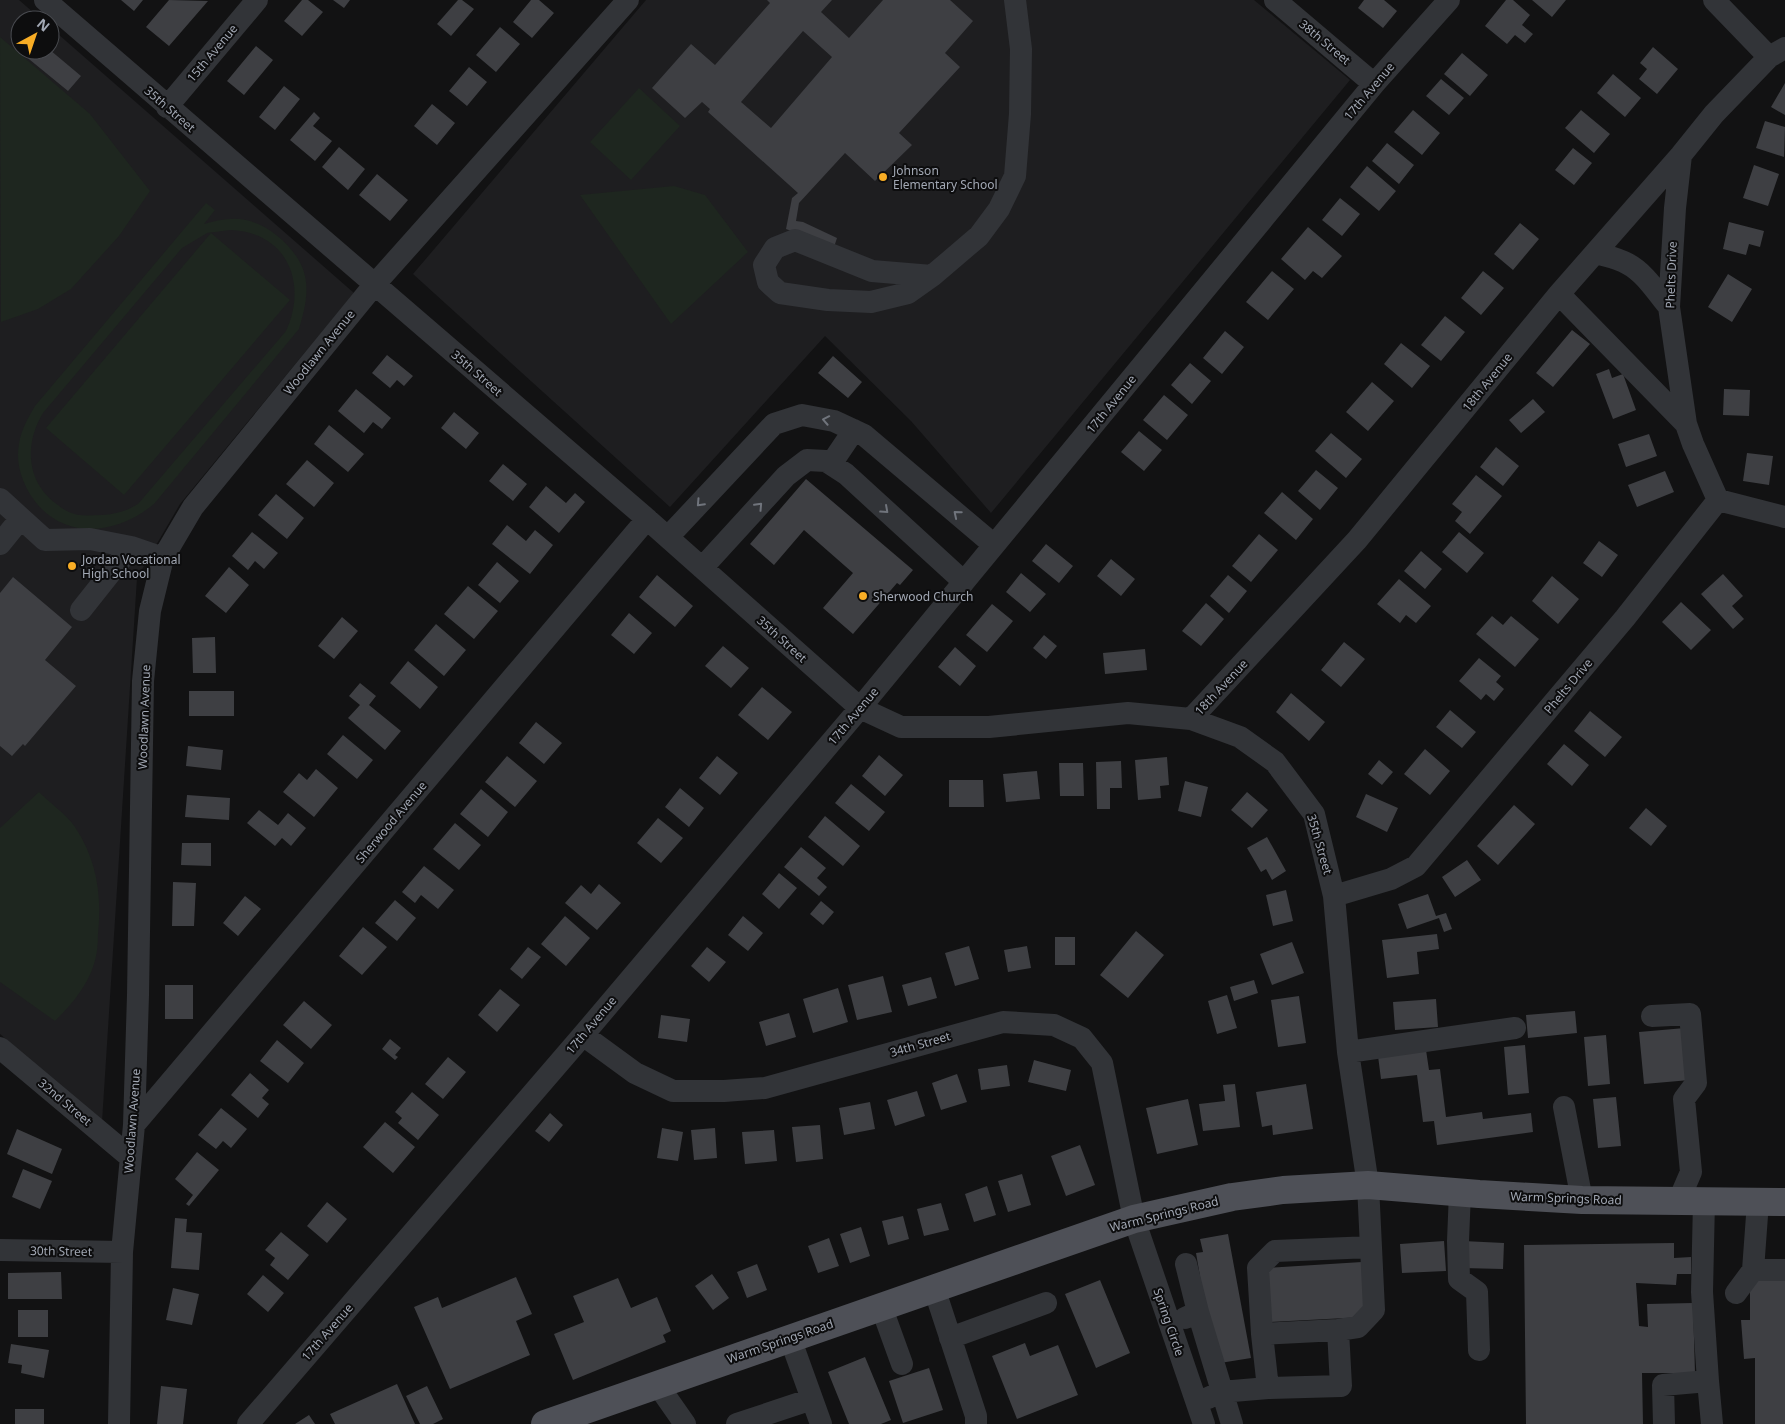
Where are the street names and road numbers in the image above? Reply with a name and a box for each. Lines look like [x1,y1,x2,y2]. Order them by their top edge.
street label: 38th Street [1296,16,1355,69]
street label: 15th Avenue [183,20,241,86]
street label: 17th Avenue [1340,58,1398,124]
street label: 35th Street [141,82,200,136]
street label: Phelts Drive [1661,241,1681,309]
street label: Woodlawn Avenue [279,306,359,398]
street label: 35th Street [448,346,507,400]
street label: 18th Avenue [1458,349,1516,415]
street label: 17th Avenue [1082,371,1140,437]
street label: 35th Street [753,612,811,667]
street label: 18th Avenue [1191,655,1251,719]
street label: Phelts Drive [1540,655,1596,717]
street label: Woodlawn Avenue [134,664,154,770]
street label: 17th Avenue [824,683,882,749]
street label: Sherwood Avenue [352,777,431,867]
street label: 35th Street [1303,812,1337,877]
street label: 17th Avenue [562,992,620,1058]
street label: 34th Street [888,1027,953,1061]
street label: Woodlawn Avenue [120,1068,144,1174]
street label: 32nd Street [35,1075,96,1130]
street label: Warm Springs Road [1510,1188,1622,1208]
street label: Warm Springs Road [1108,1192,1220,1236]
street label: 30th Street [30,1242,93,1260]
street label: Spring Circle [1149,1286,1189,1359]
street label: 17th Avenue [297,1300,357,1364]
street label: Warm Springs Road [725,1315,835,1367]

